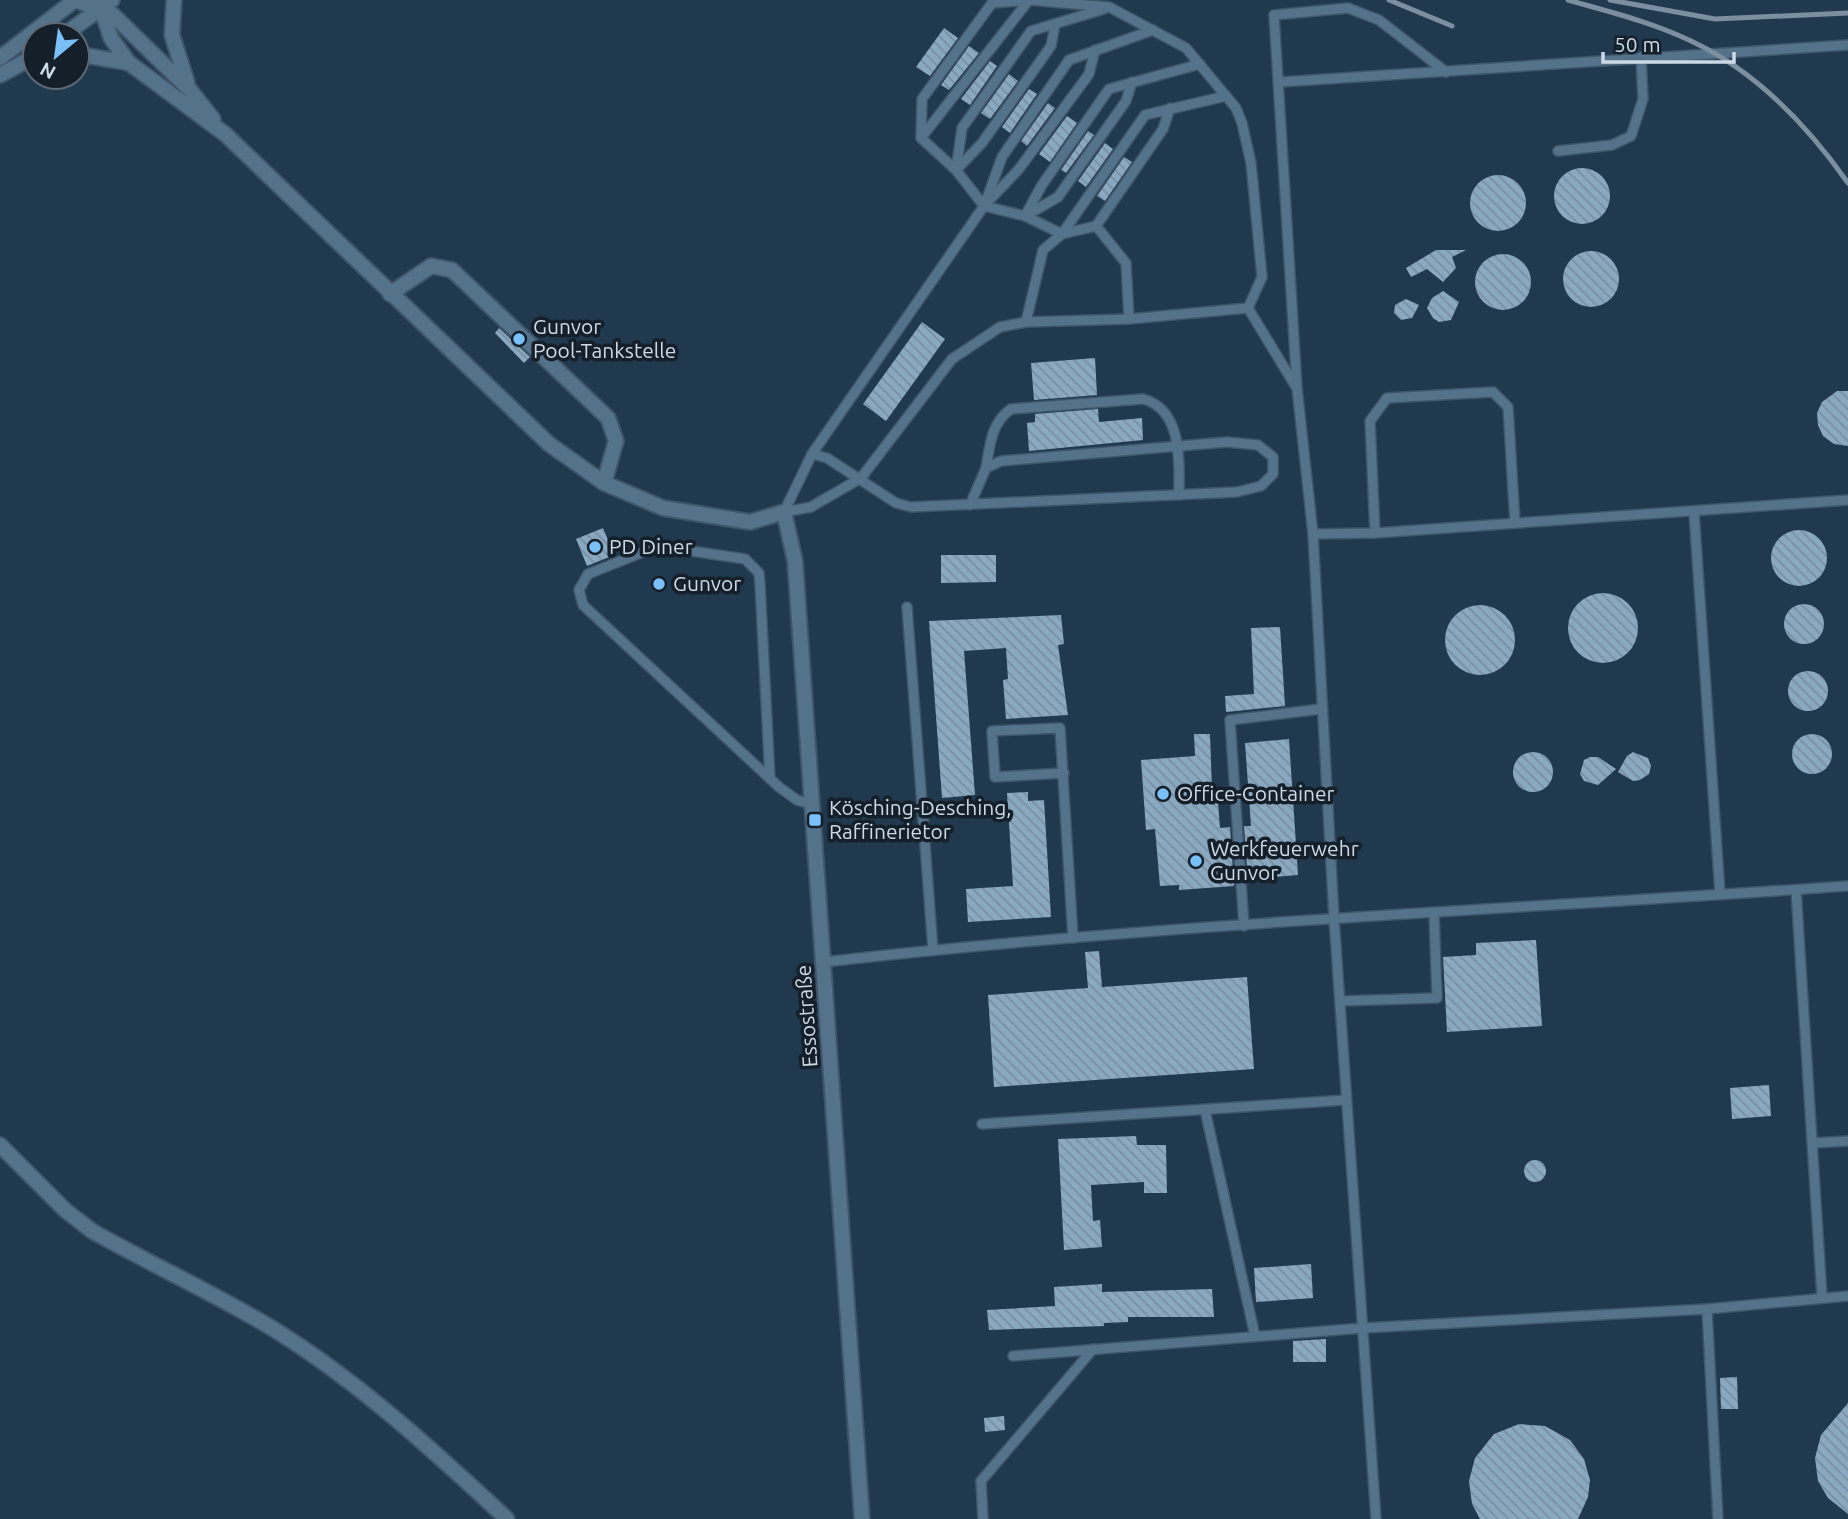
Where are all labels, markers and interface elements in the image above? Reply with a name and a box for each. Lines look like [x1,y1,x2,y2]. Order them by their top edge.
north arrow [21,21,91,91]
scale bar [1603,21,1734,65]
text: 50 m [1614,32,1661,56]
text: N [36,58,59,84]
place label: Gunvor Pool-Tankstelle [533,314,676,362]
marker: Gunvor Pool-Tankstelle [511,331,527,347]
place label: PD Diner [609,534,693,558]
marker: PD Diner [587,539,603,555]
place label: Gunvor [673,571,741,595]
marker: Gunvor [651,576,667,592]
place label: Office-Container [1177,781,1335,805]
marker: Office-Container [1155,786,1171,802]
place label: Kösching-Desching, Raffinerietor [829,795,1012,843]
marker: Kösching-Desching, Raffinerietor [807,812,823,828]
place label: Werkfeuerwehr Gunvor [1210,836,1359,884]
marker: Werkfeuerwehr Gunvor [1188,853,1204,869]
street label: Essostraße [790,964,822,1068]

